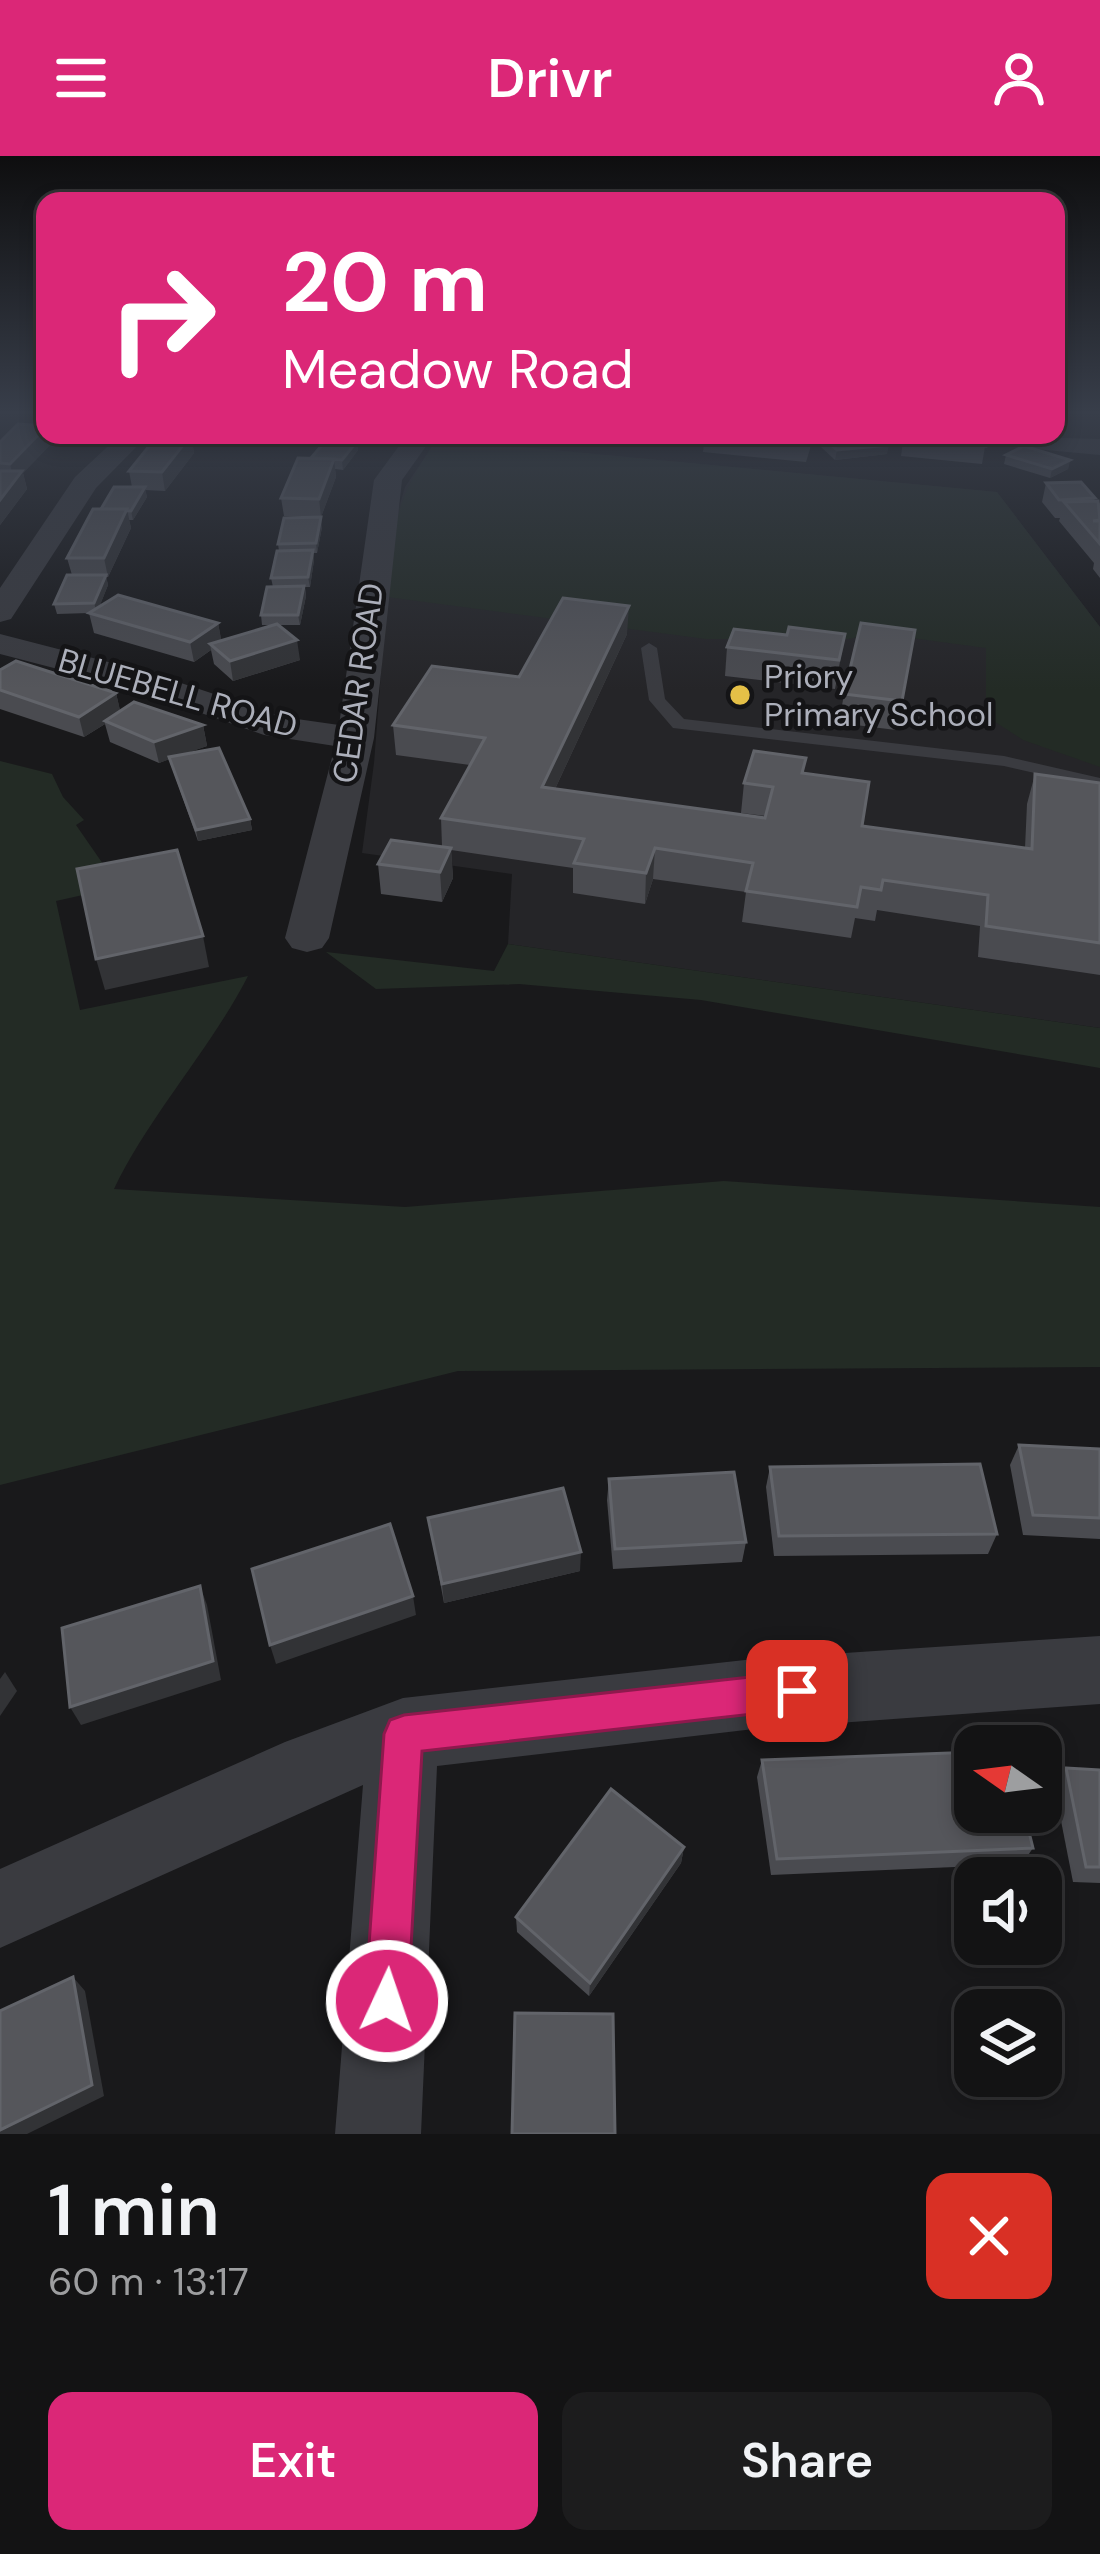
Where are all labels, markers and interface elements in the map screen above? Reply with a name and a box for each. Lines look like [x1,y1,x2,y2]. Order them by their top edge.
text: Drivr [488,43,612,114]
icon: menu [48,45,114,111]
icon: person [986,45,1052,111]
text: 20 m [282,228,488,337]
icon: right [84,240,240,396]
text: Meadow Road [282,334,634,405]
street label: CEDAR ROAD [323,580,393,786]
street label: BLUEBELL ROAD [53,638,303,748]
place label: Priory Primary School [764,655,993,736]
marker: Priory Primary School [727,682,753,708]
pin [746,1640,848,1742]
icon: arrive [764,1658,830,1724]
north arrow [954,1725,1062,1833]
map controls [954,1725,1062,2097]
button: sound [954,1857,1062,1965]
position arrow [324,1938,450,2064]
button: layers [954,1989,1062,2097]
text: 1 min [48,2164,220,2257]
button: close [926,2173,1052,2299]
text: 60 m · 13:17 [48,2256,249,2307]
button: Exit [48,2392,538,2530]
button: Share [562,2392,1052,2530]

